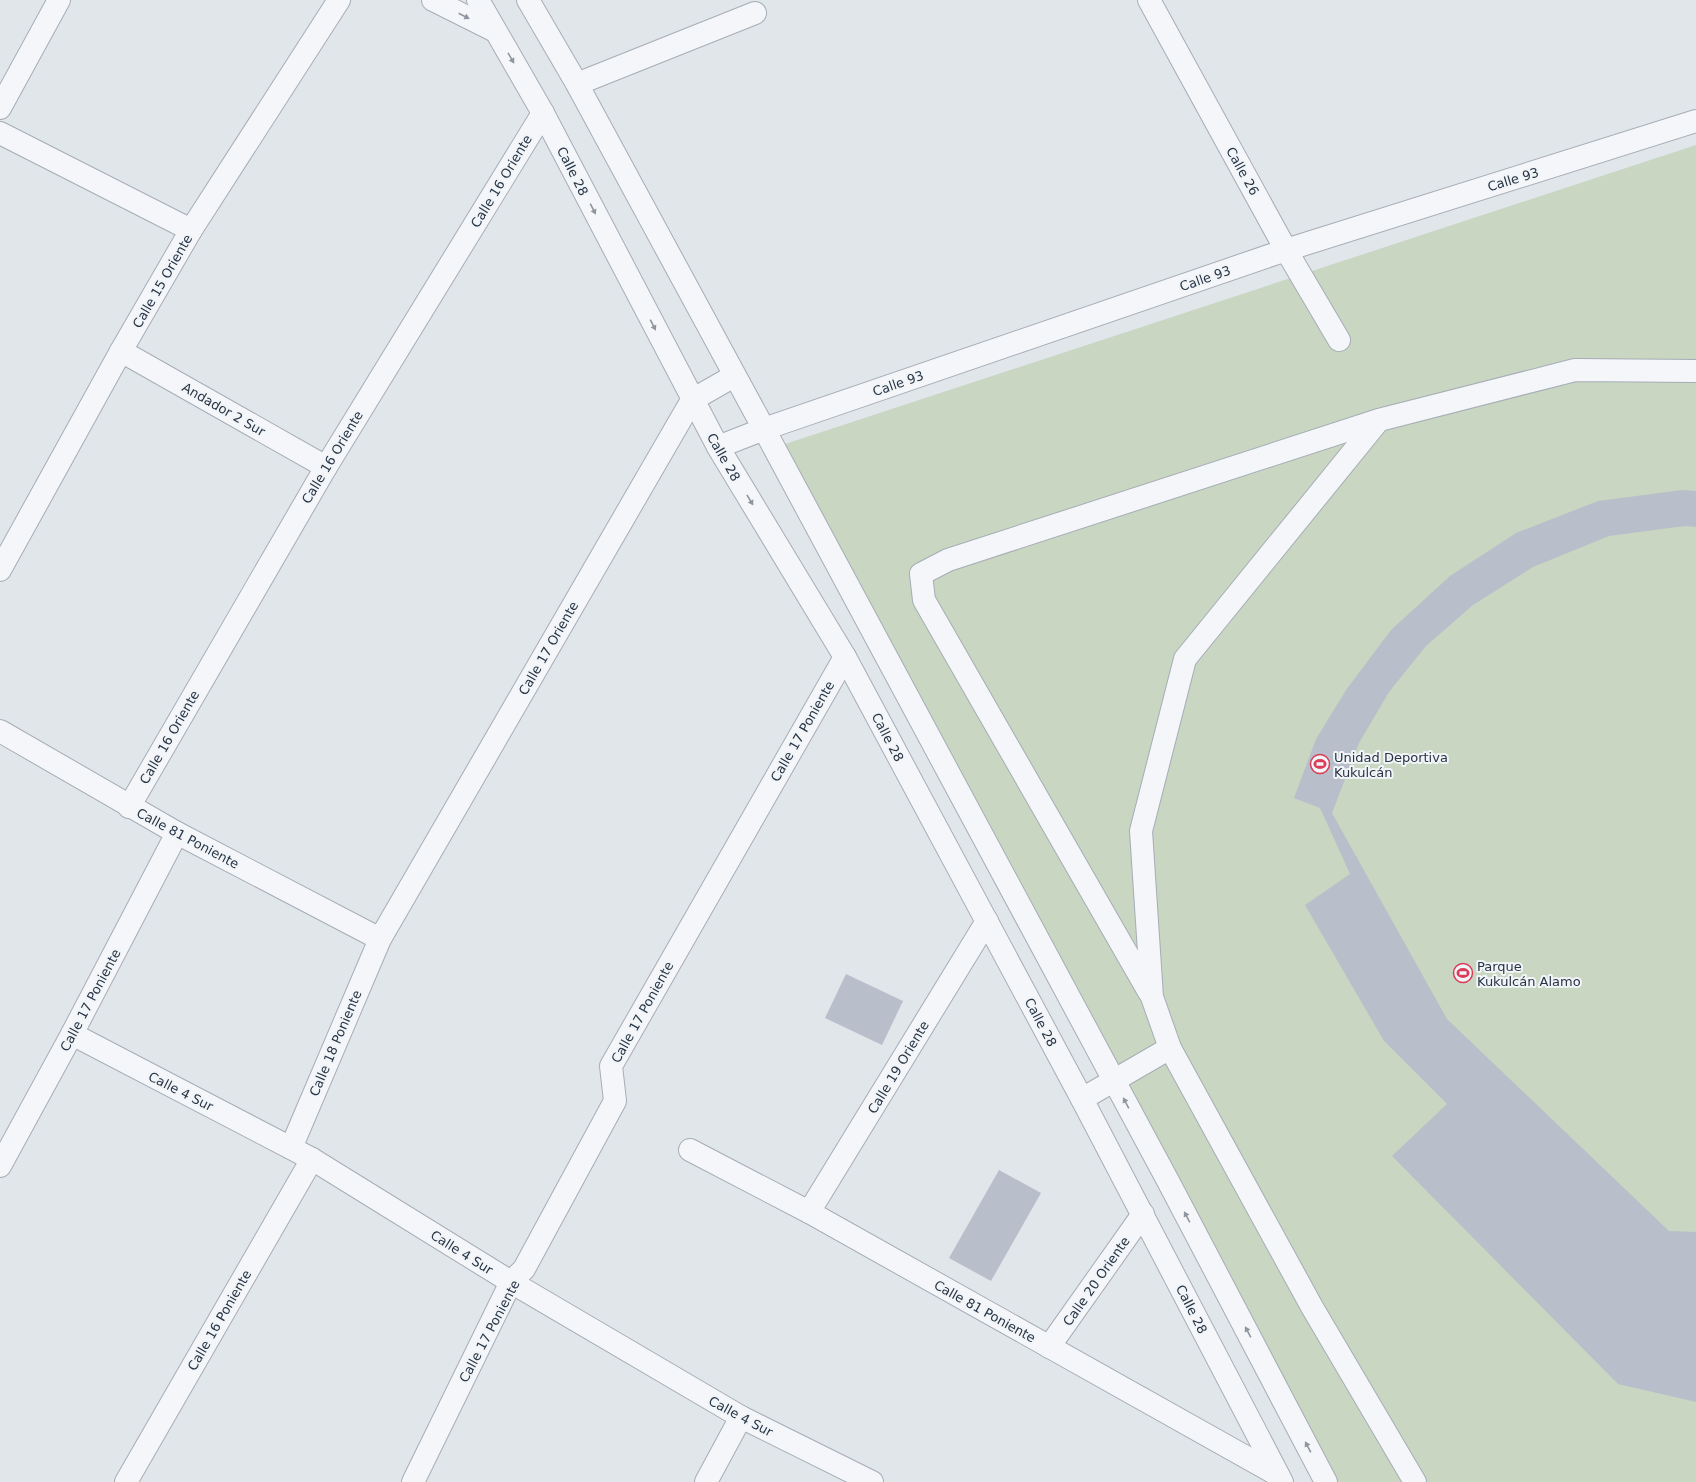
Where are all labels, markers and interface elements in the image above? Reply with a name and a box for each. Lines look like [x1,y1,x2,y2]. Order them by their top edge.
one-way arrow [458,13,470,19]
one-way arrow [508,52,515,64]
street label: Calle 16 Oriente [468,132,535,230]
street label: Calle 28 [554,144,591,198]
street label: Calle 26 [1223,144,1262,198]
street label: Calle 93 [1486,165,1541,194]
one-way arrow [590,204,596,215]
street label: Calle 15 Oriente [130,232,195,331]
street label: Calle 93 [1178,263,1233,294]
one-way arrow [650,319,656,331]
street label: Calle 93 [871,368,926,399]
street label: Andador 2 Sur [180,380,268,440]
street label: Calle 16 Oriente [299,408,366,506]
street label: Calle 28 [704,431,743,484]
one-way arrow [746,494,753,506]
street label: Calle 17 Oriente [516,599,581,698]
street label: Calle 17 Poniente [768,678,837,784]
street label: Calle 16 Oriente [137,688,202,787]
street label: Calle 28 [869,710,907,764]
place label: Unidad Deportiva Kukulcán [1334,750,1448,780]
sports icon: Unidad Deportiva Kukulcán [1309,753,1331,775]
street label: Calle 81 Poniente [134,805,241,872]
street label: Calle 17 Poniente [57,947,124,1054]
street label: Calle 17 Poniente [608,959,677,1066]
place label: Parque Kukulcán Alamo [1477,959,1581,989]
sports icon: Parque Kukulcán Alamo [1452,962,1474,984]
street label: Calle 18 Poniente [306,988,365,1098]
street label: Calle 28 [1022,995,1060,1049]
street label: Calle 19 Oriente [865,1018,932,1116]
street label: Calle 4 Sur [146,1069,216,1114]
one-way arrow [1122,1097,1129,1109]
one-way arrow [1184,1212,1190,1223]
street label: Calle 4 Sur [428,1227,496,1278]
street label: Calle 20 Oriente [1060,1234,1133,1329]
street label: Calle 16 Poniente [185,1267,254,1373]
street label: Calle 81 Poniente [931,1277,1038,1346]
street label: Calle 17 Poniente [456,1278,523,1385]
street label: Calle 28 [1173,1282,1210,1336]
one-way arrow [1244,1327,1251,1338]
street label: Calle 4 Sur [706,1393,776,1440]
one-way arrow [1305,1442,1311,1453]

